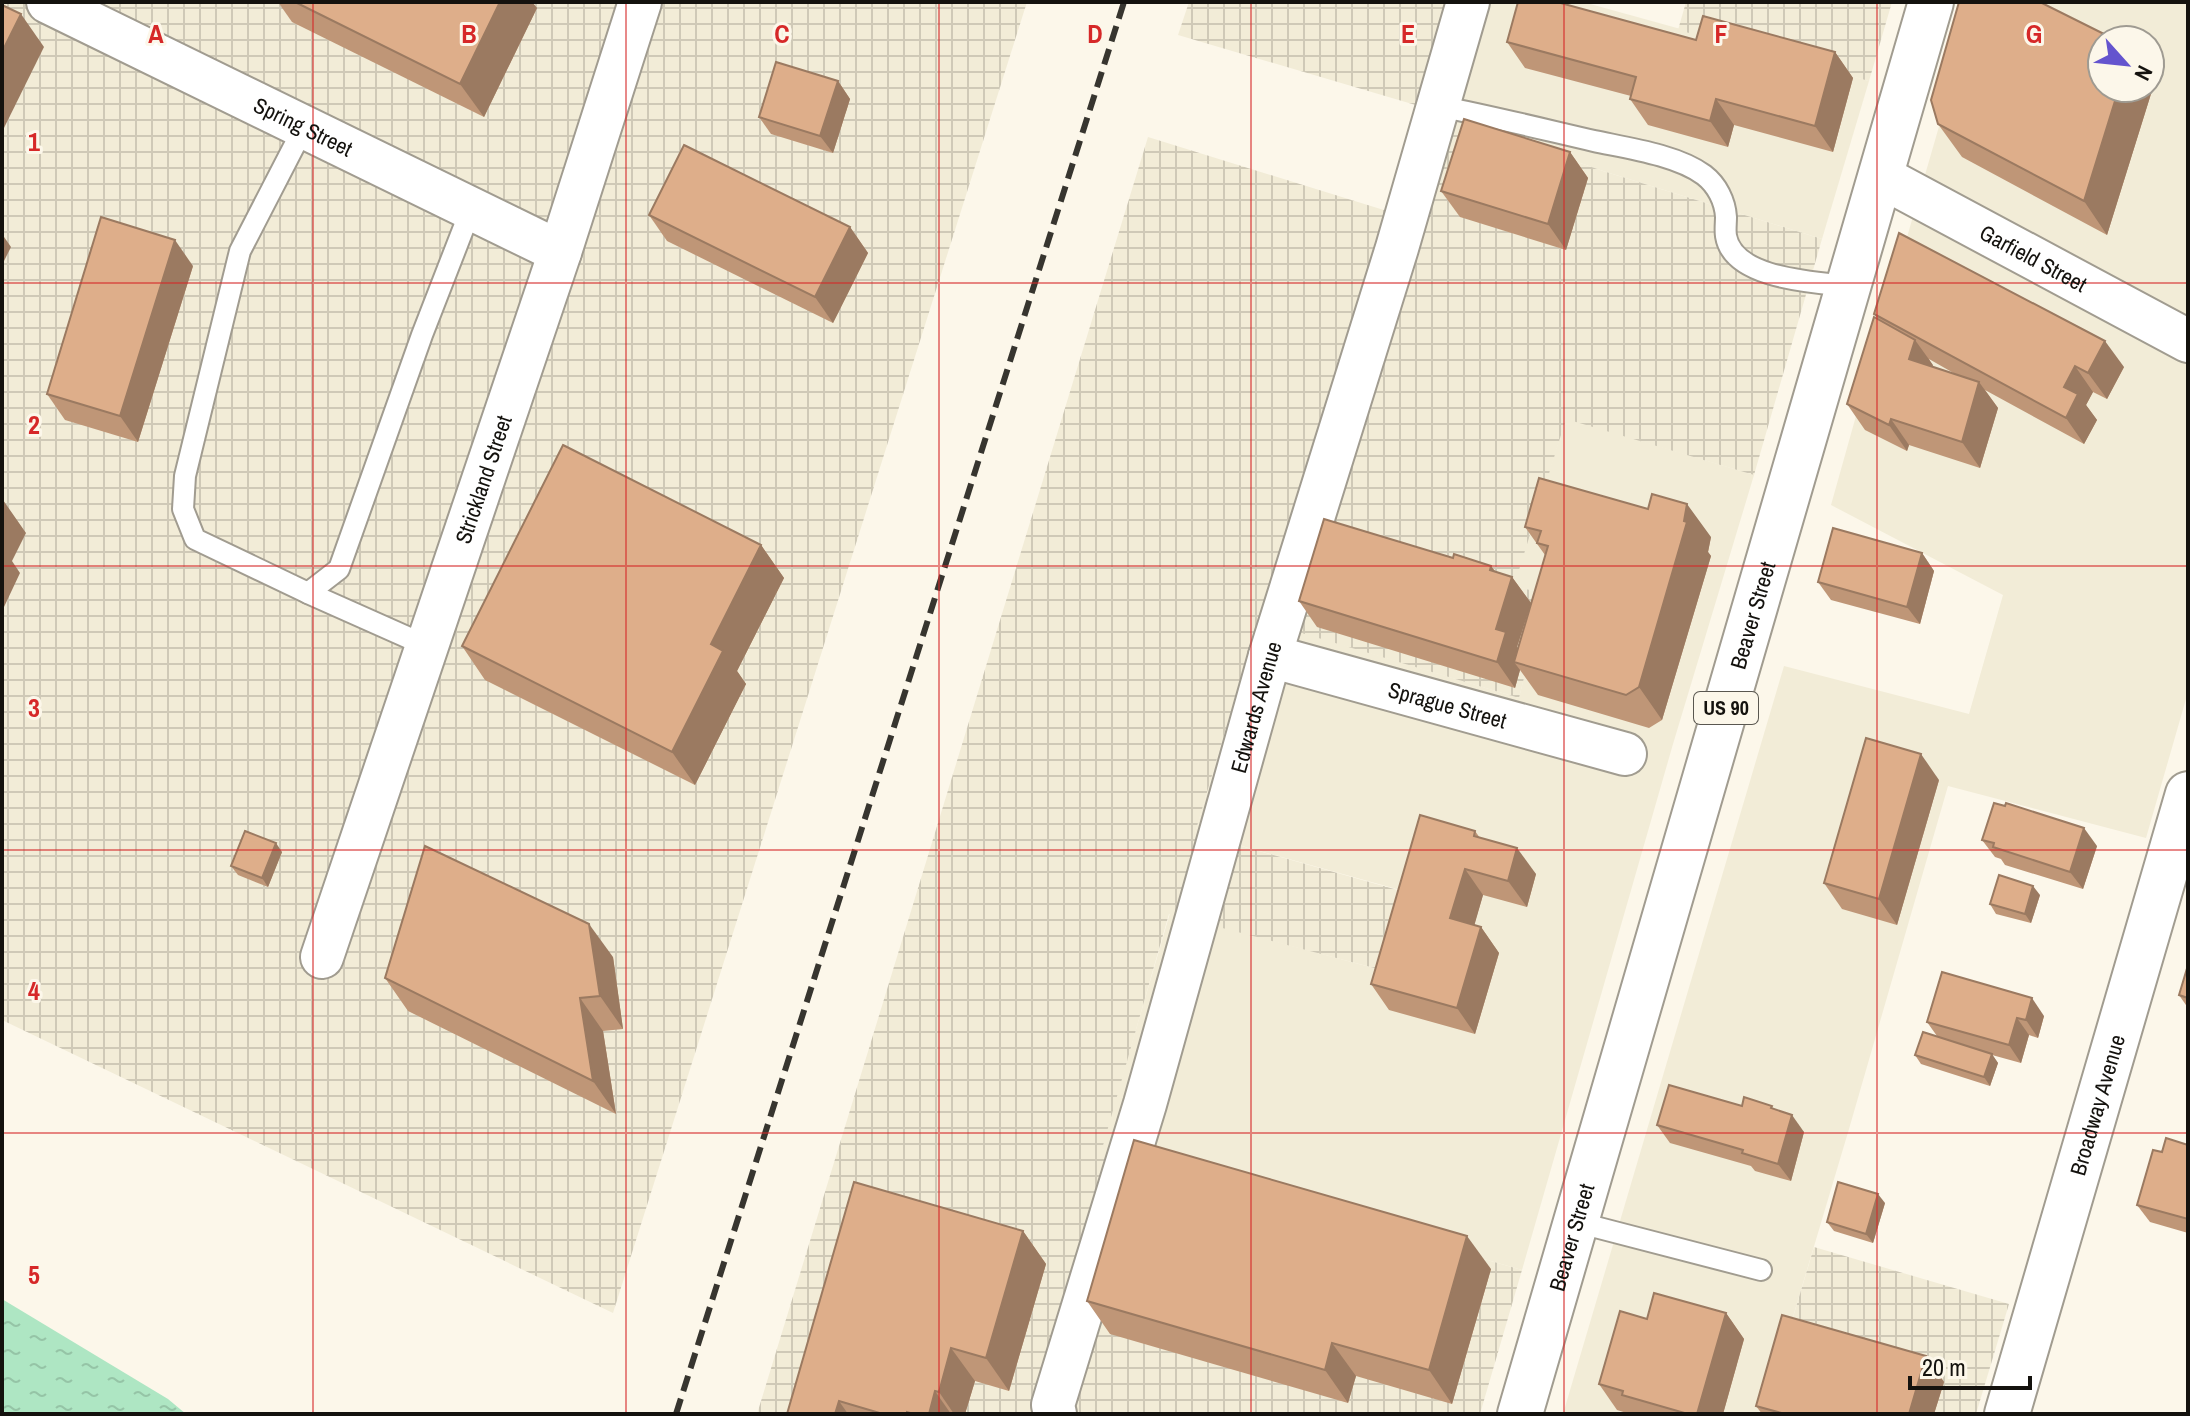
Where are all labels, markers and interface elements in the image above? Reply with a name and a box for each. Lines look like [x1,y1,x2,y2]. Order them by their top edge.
text: A [148,16,164,51]
text: B [461,16,477,51]
text: C [774,16,790,51]
text: D [1087,16,1103,51]
text: E [1401,16,1415,51]
text: F [1714,16,1728,51]
text: G [2026,16,2042,51]
north arrow [2086,24,2166,104]
text: N [2127,60,2160,86]
street label: Spring Street [249,90,358,163]
text: 1 [28,124,40,159]
street label: Garfield Street [1975,217,2092,299]
text: 2 [28,407,40,442]
street label: Strickland Street [448,411,519,548]
street label: Beaver Street [1723,558,1782,672]
street label: Edwards Avenue [1223,638,1289,776]
street label: Sprague Street [1385,674,1510,736]
text: 3 [28,690,40,725]
road number: US 90 [1694,692,1758,724]
text: 4 [28,973,40,1008]
street label: Broadway Avenue [2062,1031,2132,1179]
street label: Beaver Street [1542,1180,1601,1295]
text: 5 [28,1257,40,1292]
scale bar [1910,1340,2030,1390]
text: 20 m [1922,1351,1966,1383]

